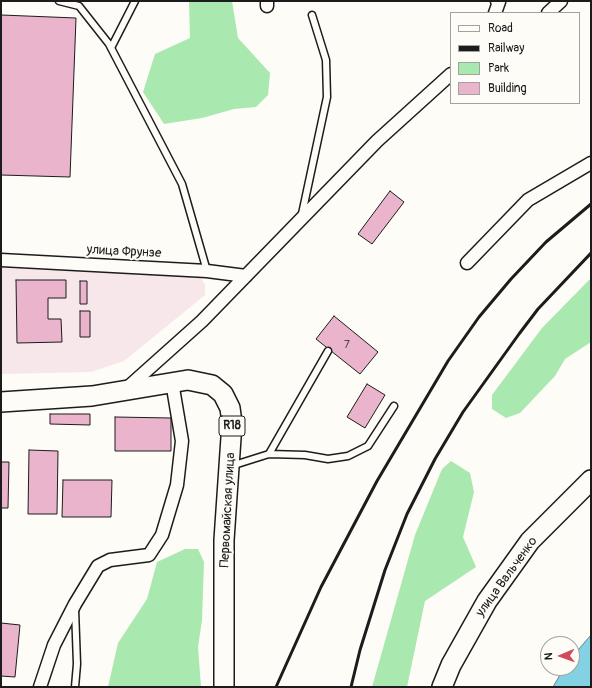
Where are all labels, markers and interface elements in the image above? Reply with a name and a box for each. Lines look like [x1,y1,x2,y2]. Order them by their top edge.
legend [450,12,580,104]
text: Road [488,21,513,36]
text: Railway [488,41,524,56]
text: Park [488,61,509,76]
text: Building [488,81,527,96]
street label: улица Фрунзе [86,242,162,262]
house number: 7 [344,338,350,352]
road number: R18 [219,416,245,436]
street label: Первомайская улица [217,452,239,568]
street label: улица Вальченко [473,534,541,620]
north arrow [540,636,580,676]
text: N [542,652,555,660]

